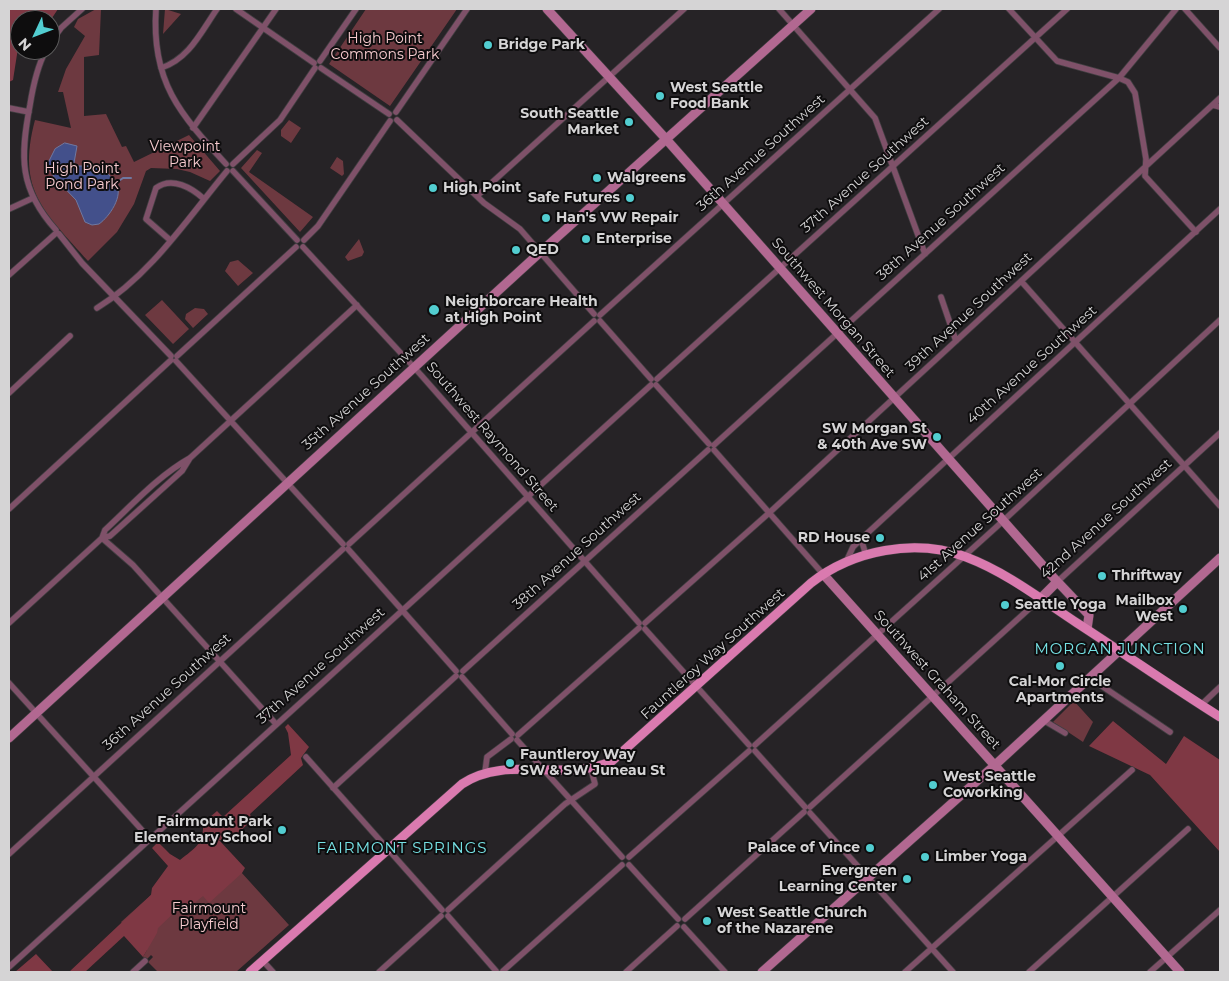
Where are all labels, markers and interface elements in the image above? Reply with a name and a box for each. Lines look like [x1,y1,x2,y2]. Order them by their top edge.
north arrow [10,10,60,60]
park label: High Point Commons Park [331,31,439,64]
text: N [14,34,35,55]
place label: Bridge Park [498,37,585,53]
marker: Bridge Park [482,39,494,51]
place label: West Seattle Food Bank [670,80,763,112]
marker: West Seattle Food Bank [654,90,666,102]
street label: 36th Avenue Southwest [693,91,829,215]
place label: South Seattle Market [520,106,619,138]
street label: 37th Avenue Southwest [798,113,932,237]
marker: South Seattle Market [623,116,635,128]
park label: Viewpoint Park [149,139,221,172]
street label: 38th Avenue Southwest [873,160,1009,284]
park label: High Point Pond Park [44,161,120,193]
place label: Walgreens [607,170,686,186]
marker: Walgreens [591,172,603,184]
place label: High Point [443,180,521,196]
marker: High Point [427,182,439,194]
place label: Safe Futures [528,190,620,206]
marker: Safe Futures [624,192,636,204]
place label: Han's VW Repair [556,210,678,226]
marker: Han's VW Repair [540,212,552,224]
place label: Enterprise [596,231,672,247]
marker: Enterprise [580,233,592,245]
street label: Southwest Morgan Street [768,235,898,381]
place label: QED [526,242,559,258]
marker: QED [510,244,522,256]
street label: 39th Avenue Southwest [902,249,1036,375]
place label: Neighborcare Health at High Point [445,294,598,326]
street label: 40th Avenue Southwest [964,302,1100,428]
marker: Neighborcare Health at High Point [427,303,441,317]
street label: 35th Avenue Southwest [299,330,433,454]
street label: Southwest Raymond Street [422,359,562,515]
place label: SW Morgan St & 40th Ave SW [817,421,927,454]
marker: SW Morgan St & 40th Ave SW [931,431,943,443]
street label: 42nd Avenue Southwest [1037,455,1175,583]
street label: 41st Avenue Southwest [914,465,1046,585]
street label: 38th Avenue Southwest [509,489,645,613]
place label: RD House [798,530,870,546]
marker: RD House [874,532,886,544]
place label: Thriftway [1112,568,1182,584]
marker: Thriftway [1096,570,1108,582]
street label: Fauntleroy Way Southwest [638,585,788,723]
place label: Mailbox West [1116,593,1173,626]
place label: Seattle Yoga [1015,597,1106,613]
marker: Seattle Yoga [999,599,1011,611]
marker: Mailbox West [1177,603,1189,615]
street label: 37th Avenue Southwest [254,604,388,728]
street label: Southwest Graham Street [870,607,1004,753]
street label: 36th Avenue Southwest [99,630,235,754]
district label: MORGAN JUNCTION [1033,641,1207,659]
marker: Cal-Mor Circle Apartments [1054,660,1066,672]
place label: Cal-Mor Circle Apartments [1009,674,1111,706]
place label: Fauntleroy Way SW & SW Juneau St [520,747,665,780]
marker: Fauntleroy Way SW & SW Juneau St [504,757,516,769]
place label: West Seattle Coworking [943,769,1036,802]
marker: West Seattle Coworking [927,779,939,791]
place label: Fairmount Park Elementary School [134,814,272,846]
marker: Fairmount Park Elementary School [276,824,288,836]
district label: FAIRMONT SPRINGS [314,840,490,858]
place label: Palace of Vince [748,840,860,856]
marker: Palace of Vince [864,842,876,854]
place label: Limber Yoga [935,849,1027,865]
marker: Limber Yoga [919,851,931,863]
place label: Evergreen Learning Center [779,863,897,896]
marker: Evergreen Learning Center [901,873,913,885]
park label: Fairmount Playfield [172,901,246,934]
place label: West Seattle Church of the Nazarene [717,905,867,938]
marker: West Seattle Church of the Nazarene [701,915,713,927]

